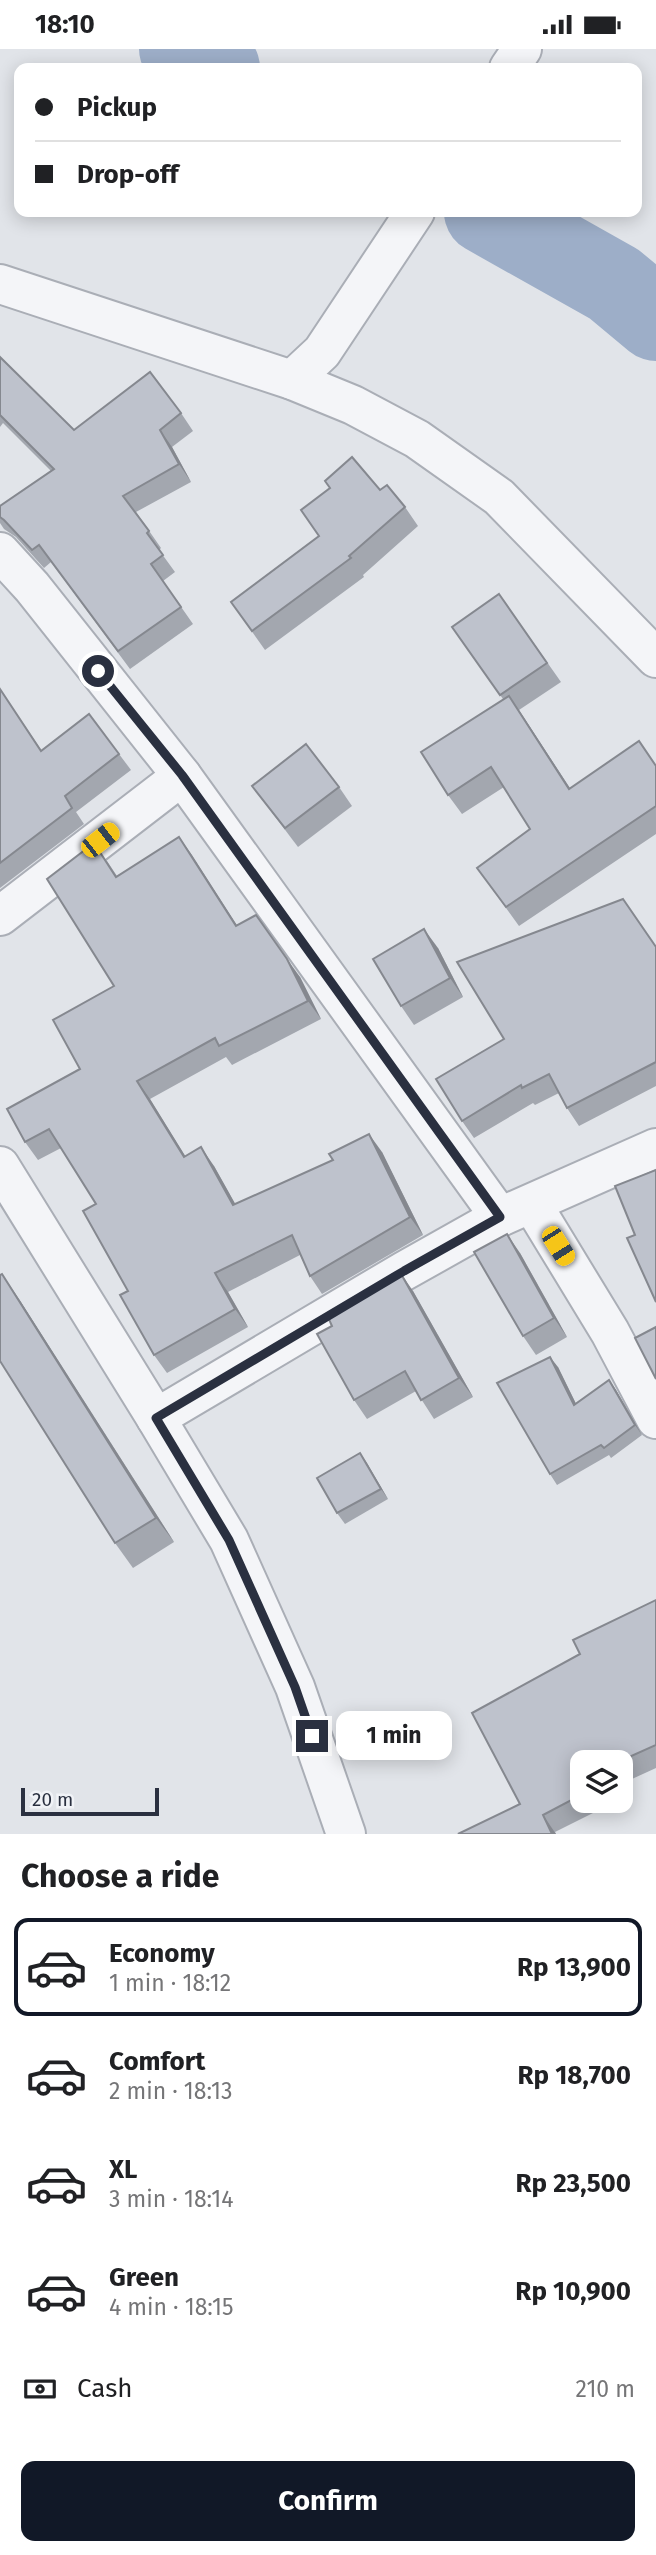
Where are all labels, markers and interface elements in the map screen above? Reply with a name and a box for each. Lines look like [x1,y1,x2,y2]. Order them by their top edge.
text: 18:10 [35,9,95,40]
text: Pickup [77,92,157,123]
text: Drop-off [77,159,179,190]
route start [82,655,114,687]
car [77,819,124,861]
car [538,1223,579,1269]
callout: 1 min [336,1711,452,1761]
route end [296,1720,328,1752]
text: 1 min [366,1721,422,1749]
map controls [570,1750,633,1813]
button: layers [570,1750,633,1813]
scale bar [21,1785,159,1817]
text: 20 m [32,1788,73,1811]
text: Choose a ride [21,1857,219,1895]
icon: car [25,1936,88,1999]
text: Economy [109,1938,215,1969]
text: Rp 13,900 [517,1952,631,1983]
text: 1 min · 18:12 [109,1969,231,1997]
icon: car [25,2044,88,2107]
text: Comfort [109,2046,205,2077]
text: Rp 18,700 [518,2060,631,2091]
text: 2 min · 18:13 [109,2077,233,2105]
icon: car [25,2152,88,2215]
text: XL [109,2154,137,2185]
text: Rp 23,500 [516,2168,631,2199]
text: 3 min · 18:14 [109,2185,233,2213]
icon: car [25,2260,88,2323]
text: Green [109,2262,179,2293]
text: Rp 10,900 [515,2276,631,2307]
text: 4 min · 18:15 [109,2293,233,2321]
icon: cash [21,2370,59,2408]
text: Cash [77,2373,133,2404]
text: 210 m [576,2375,635,2403]
button: Confirm [21,2461,635,2541]

